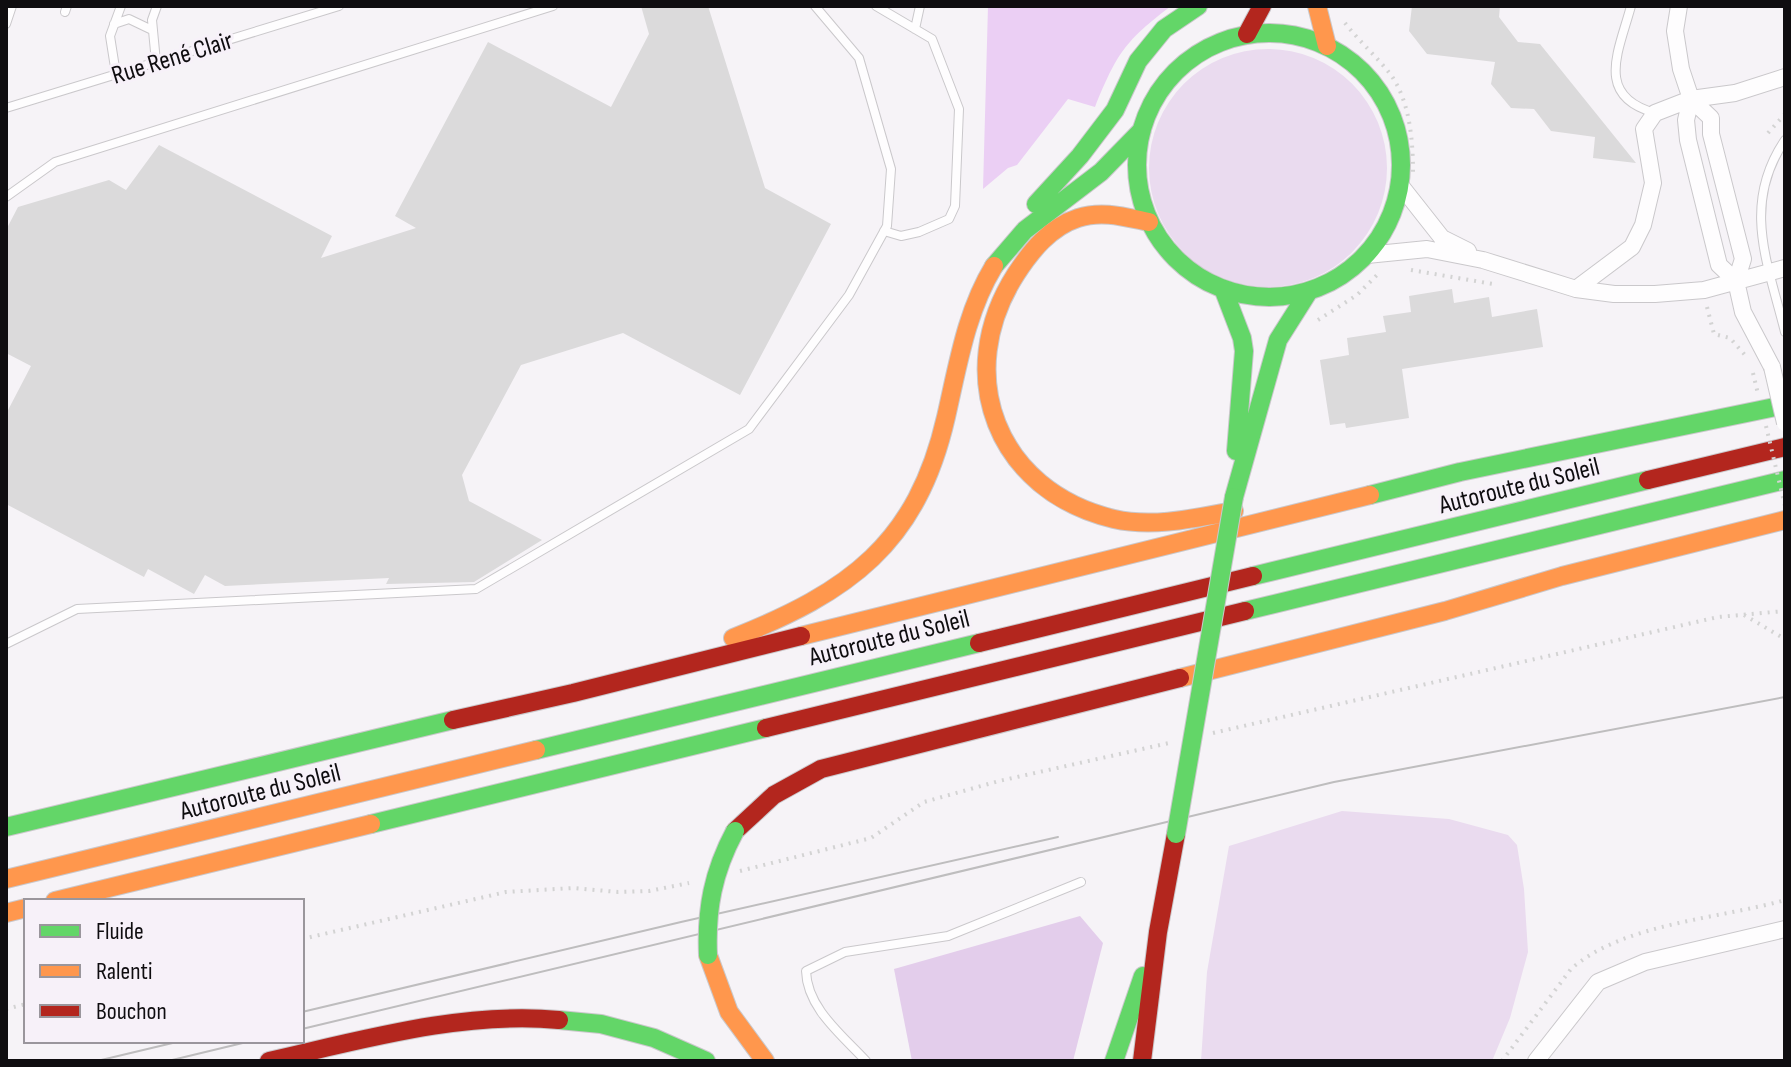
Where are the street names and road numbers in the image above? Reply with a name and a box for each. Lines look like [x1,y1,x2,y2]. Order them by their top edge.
street label: Rue René Clair [108,25,237,92]
street label: Autoroute du Soleil [1435,452,1603,522]
street label: Autoroute du Soleil [805,604,973,674]
street label: Autoroute du Soleil [176,758,344,828]

